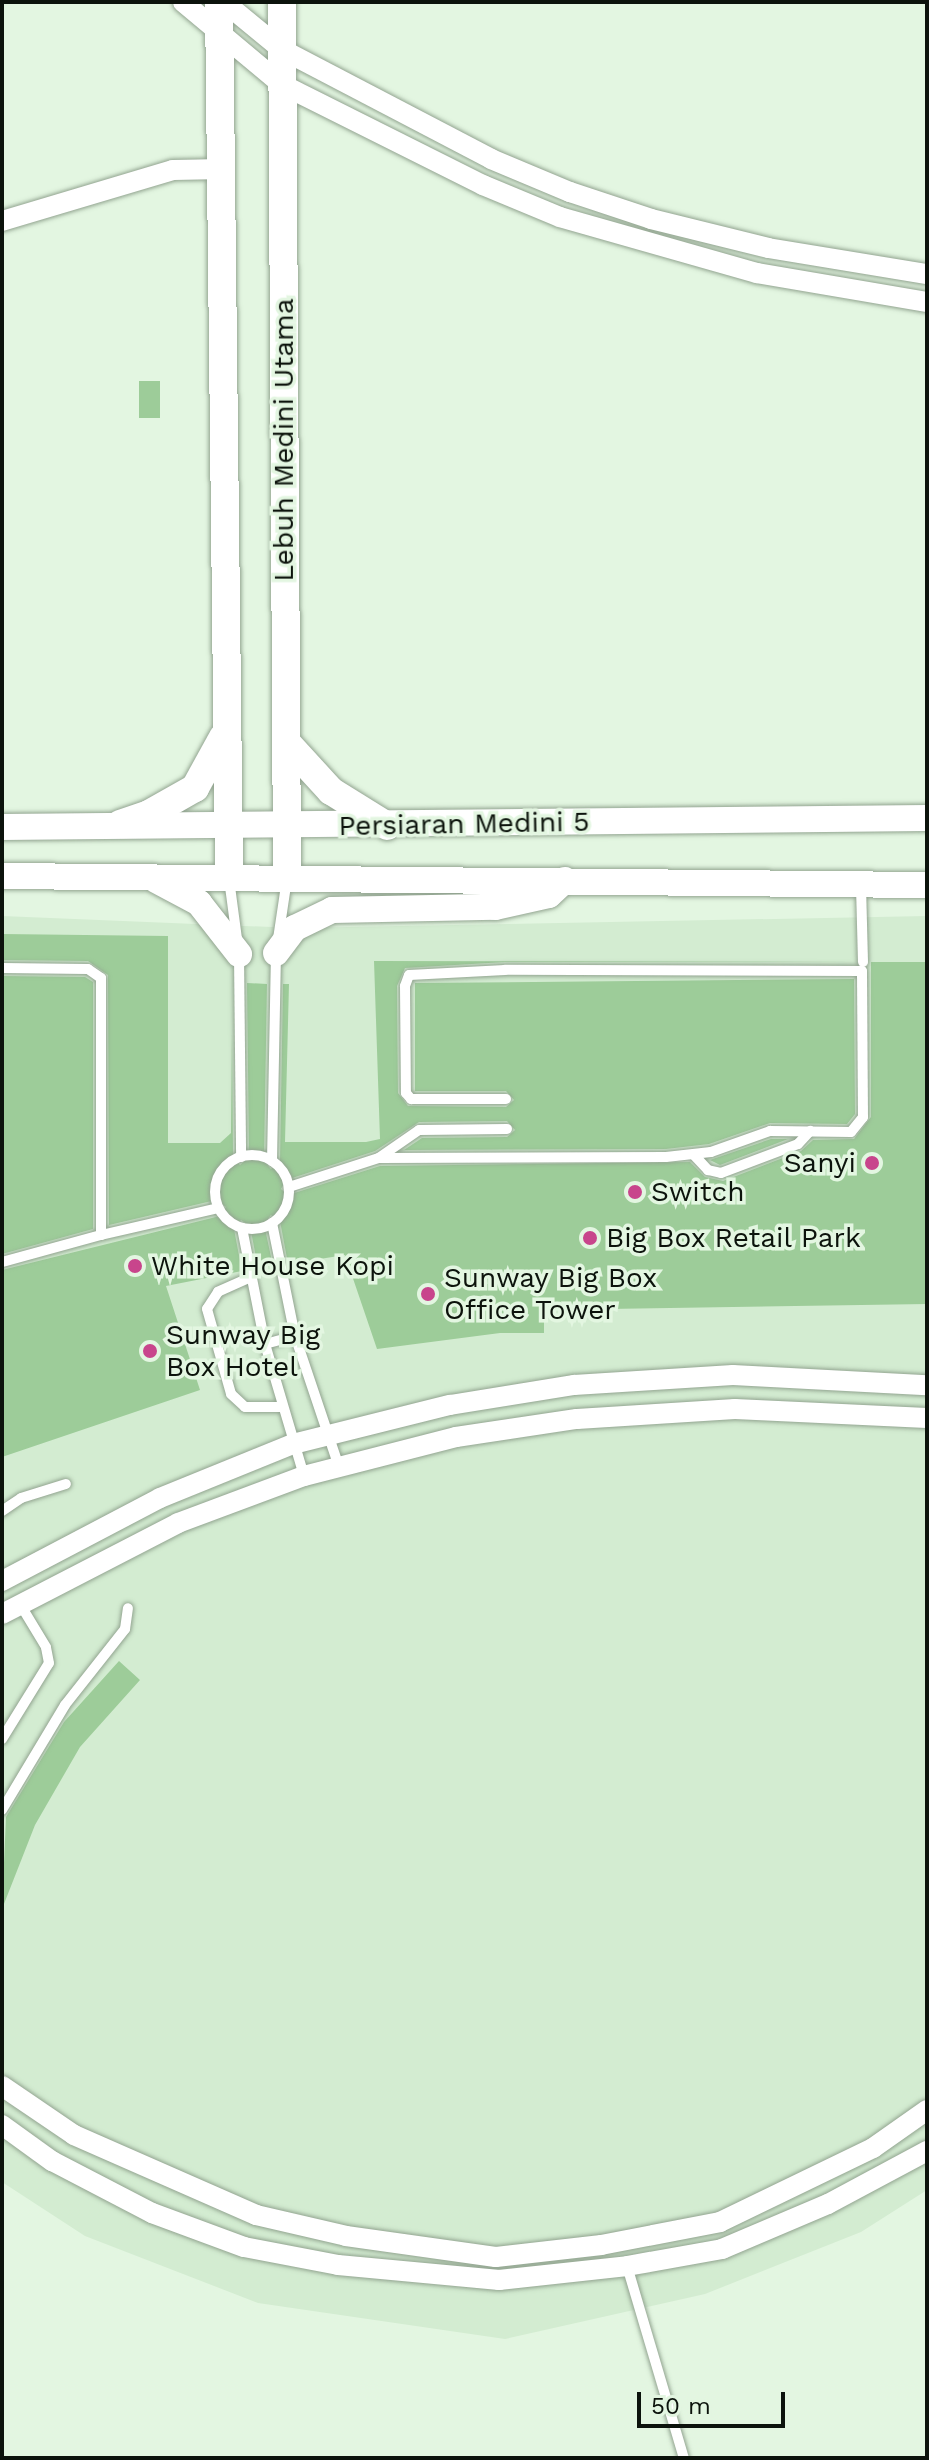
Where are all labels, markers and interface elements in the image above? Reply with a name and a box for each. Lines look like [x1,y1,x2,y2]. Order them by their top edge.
street label: Lebuh Medini Utama [267,298,301,582]
street label: Persiaran Medini 5 [338,805,590,843]
place label: Sanyi [784,1146,856,1180]
marker: Sanyi [863,1154,881,1172]
place label: Switch [651,1175,745,1209]
marker: Switch [626,1183,644,1201]
place label: Big Box Retail Park [606,1221,862,1255]
marker: Big Box Retail Park [581,1229,599,1247]
place label: White House Kopi [151,1249,394,1283]
marker: White House Kopi [126,1257,144,1275]
place label: Sunway Big Box Office Tower [444,1261,658,1327]
marker: Sunway Big Box Office Tower [419,1285,437,1303]
place label: Sunway Big Box Hotel [166,1318,321,1384]
marker: Sunway Big Box Hotel [141,1342,159,1360]
scale bar [641,2376,789,2426]
text: 50 m [651,2392,711,2420]

